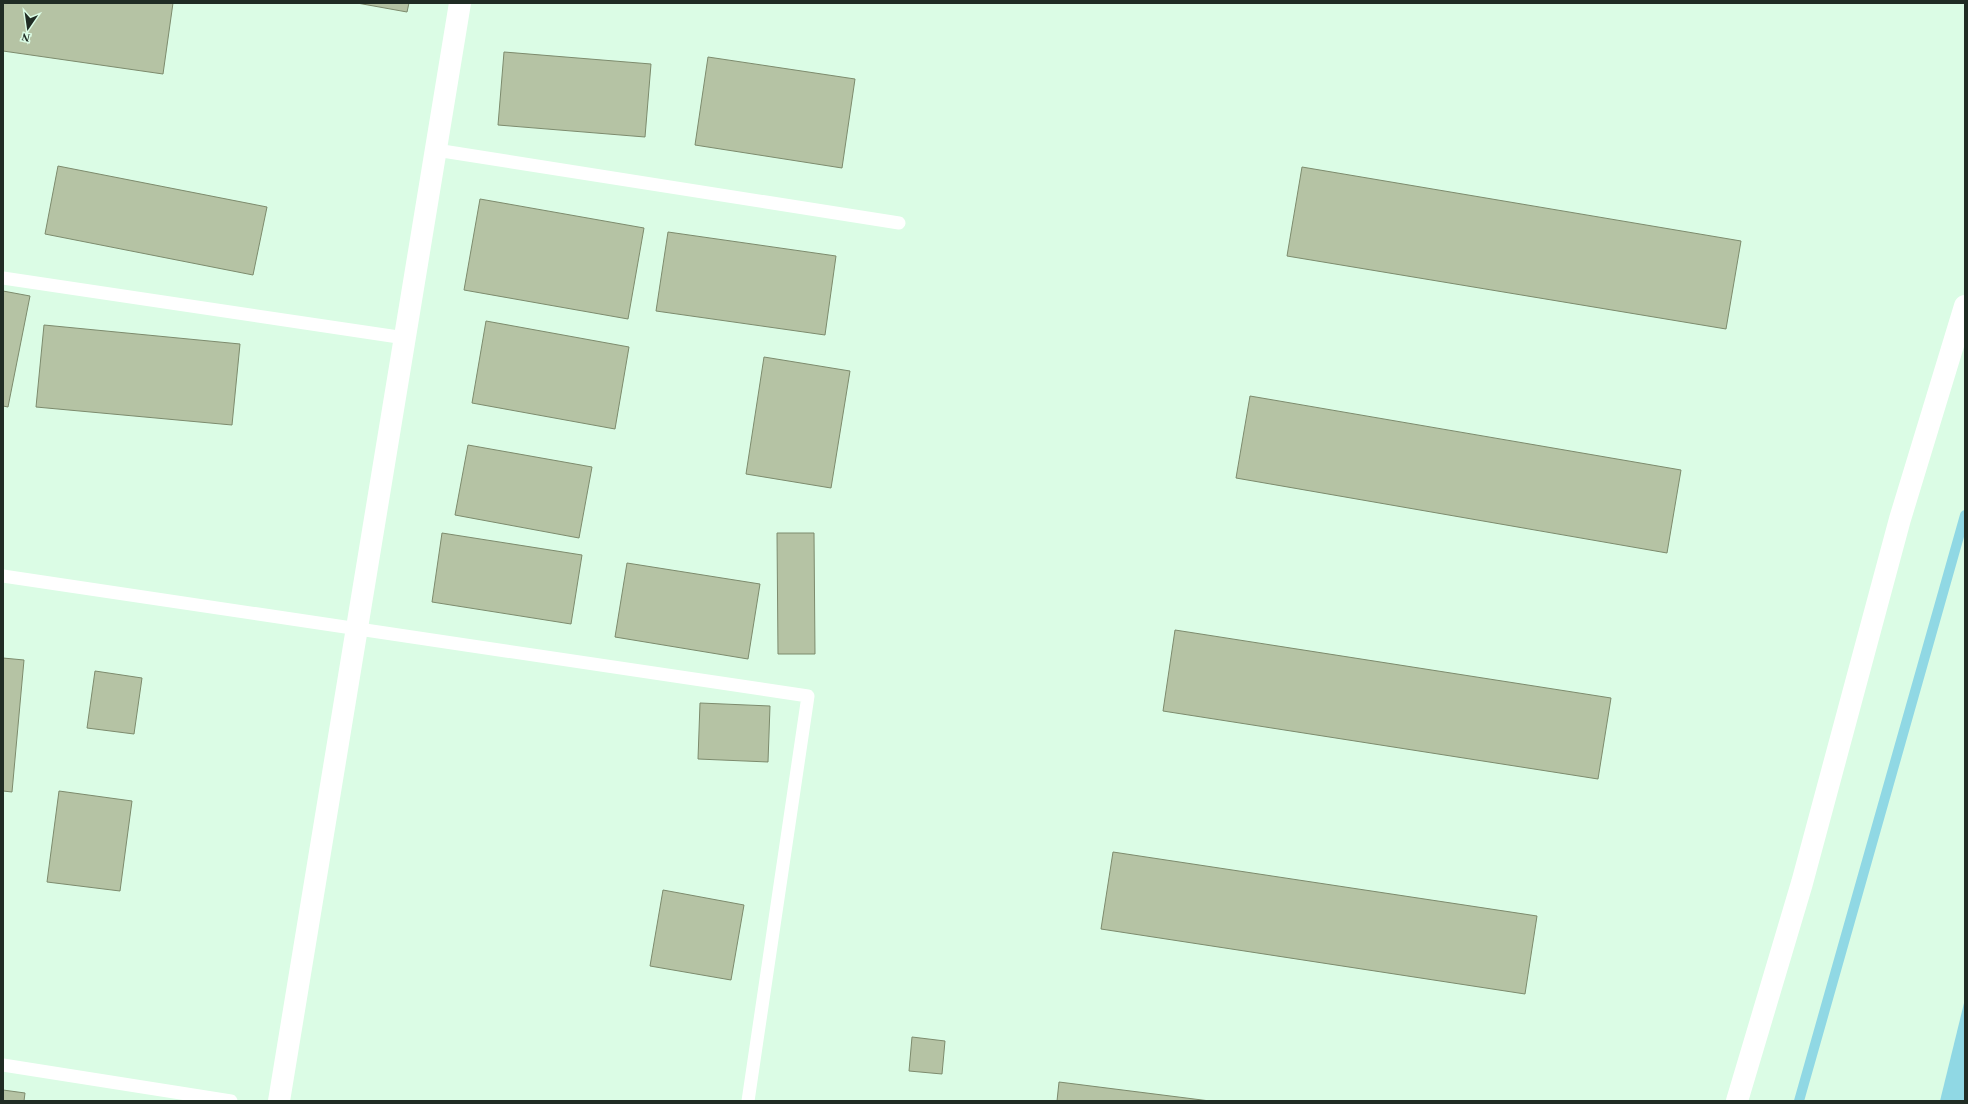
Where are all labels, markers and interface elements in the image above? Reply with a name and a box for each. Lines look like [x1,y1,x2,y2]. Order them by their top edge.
north arrow [8,8,48,48]
text: N [20,31,31,44]

